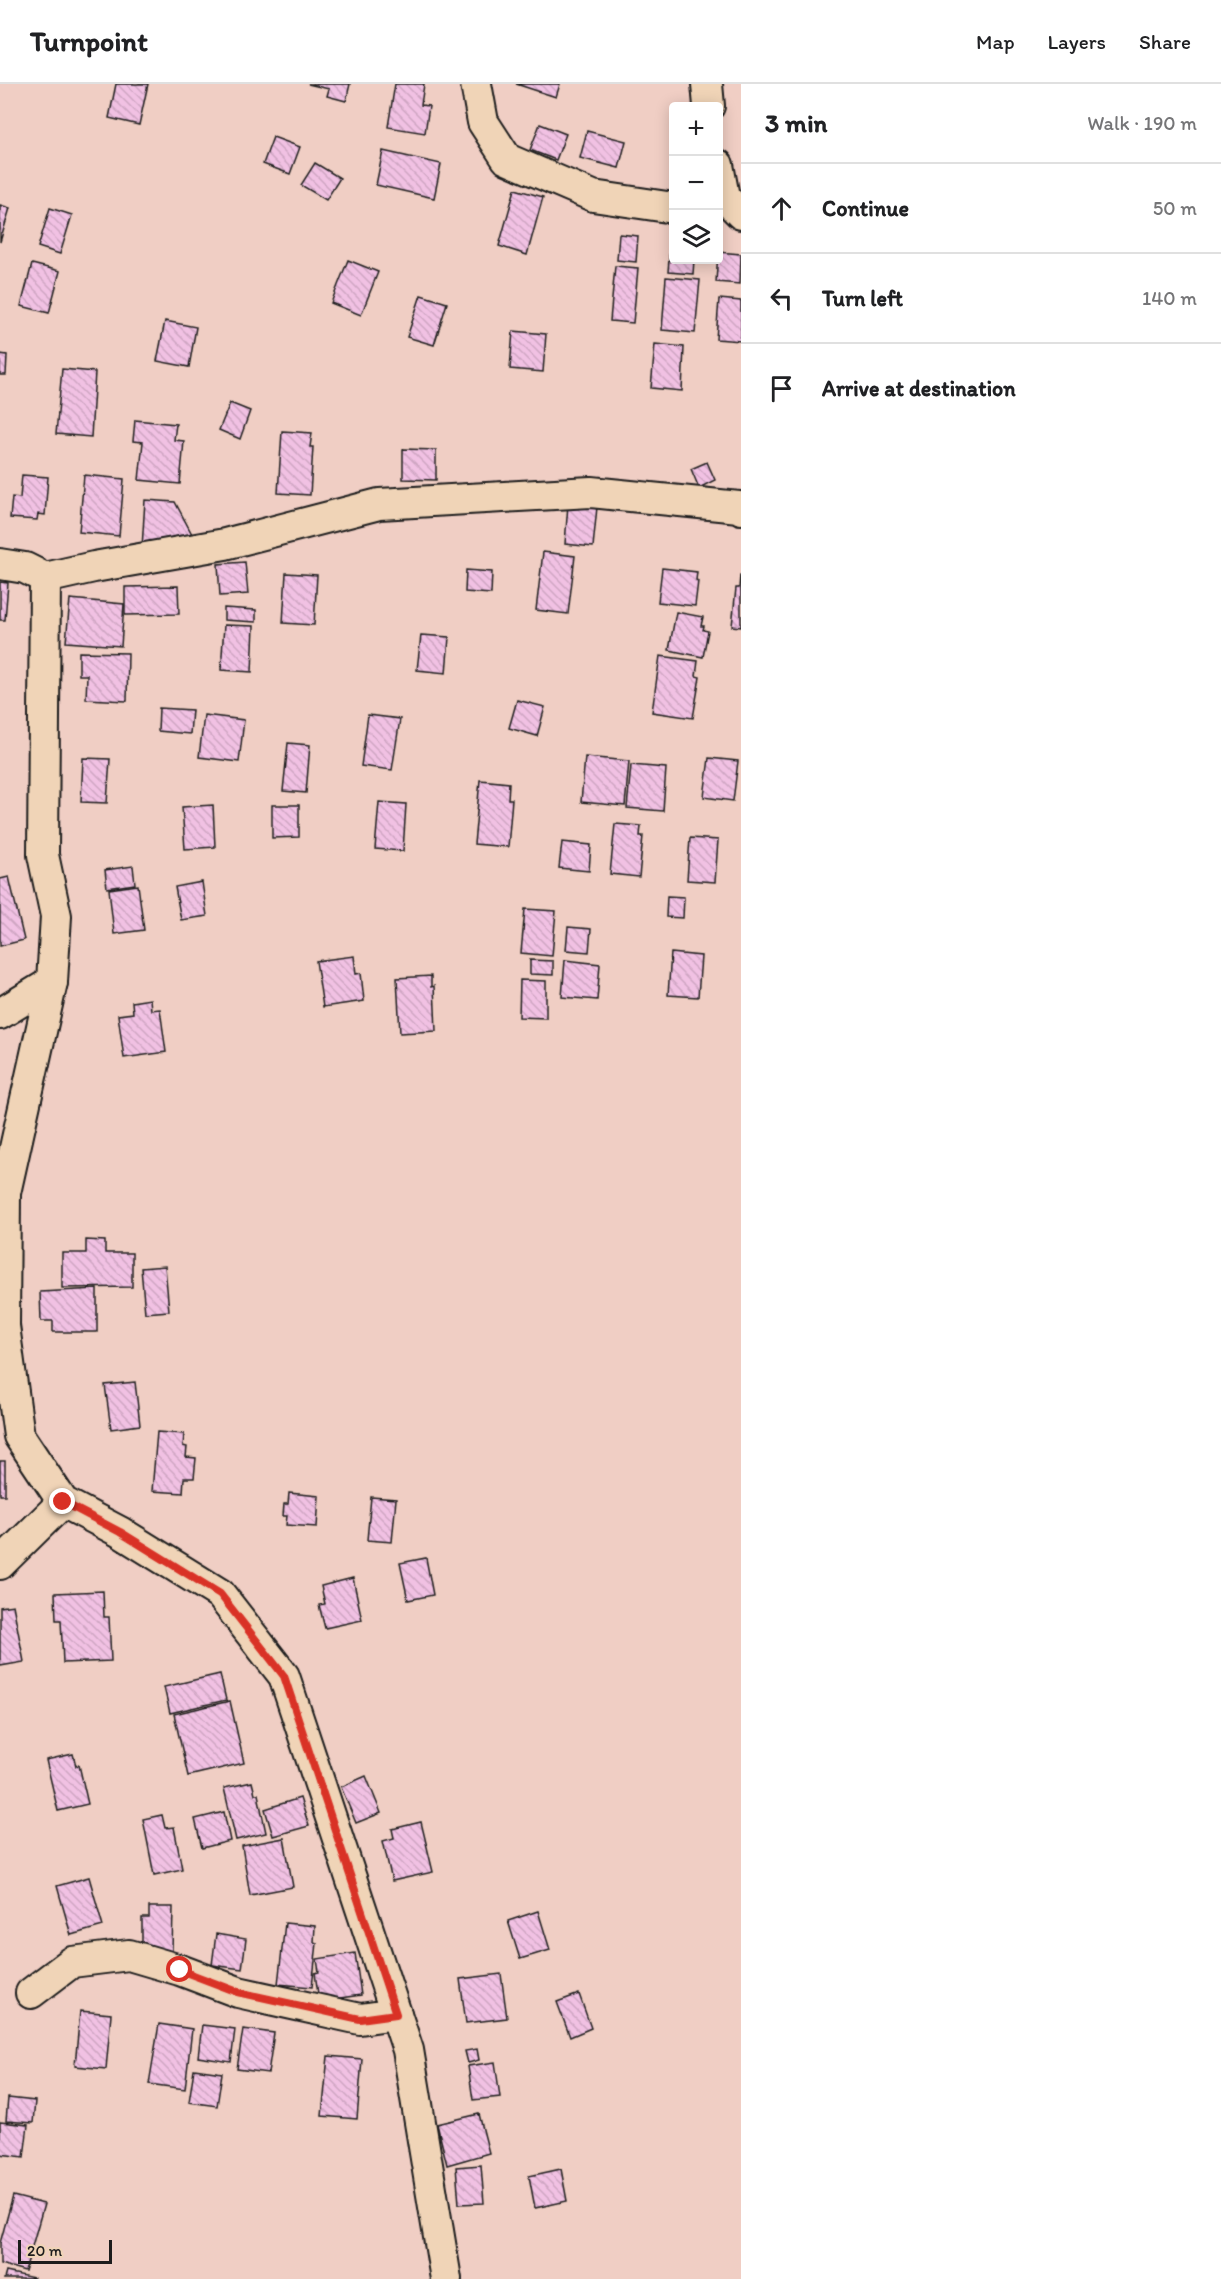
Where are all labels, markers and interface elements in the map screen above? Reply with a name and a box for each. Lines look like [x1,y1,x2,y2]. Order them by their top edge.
text: Turnpoint [30,24,148,58]
text: Map [976,29,1015,54]
text: Layers [1048,29,1106,54]
text: Share [1139,29,1191,54]
map controls [669,102,723,264]
button: + [669,102,723,156]
text: 3 min [765,107,827,139]
text: Walk · 190 m [1087,111,1197,135]
button: − [669,156,723,210]
icon: ahead [765,192,798,225]
text: Continue [822,195,909,222]
text: 50 m [1153,196,1197,220]
button: layers [669,210,723,264]
icon: left [765,282,798,315]
text: Turn left [822,285,903,312]
text: 140 m [1142,286,1197,310]
icon: arrive [765,372,798,405]
text: Arrive at destination [822,375,1016,402]
route end [49,1488,75,1514]
route start [166,1956,192,1982]
scale bar [18,2237,112,2264]
text: 20 m [27,2241,62,2260]

